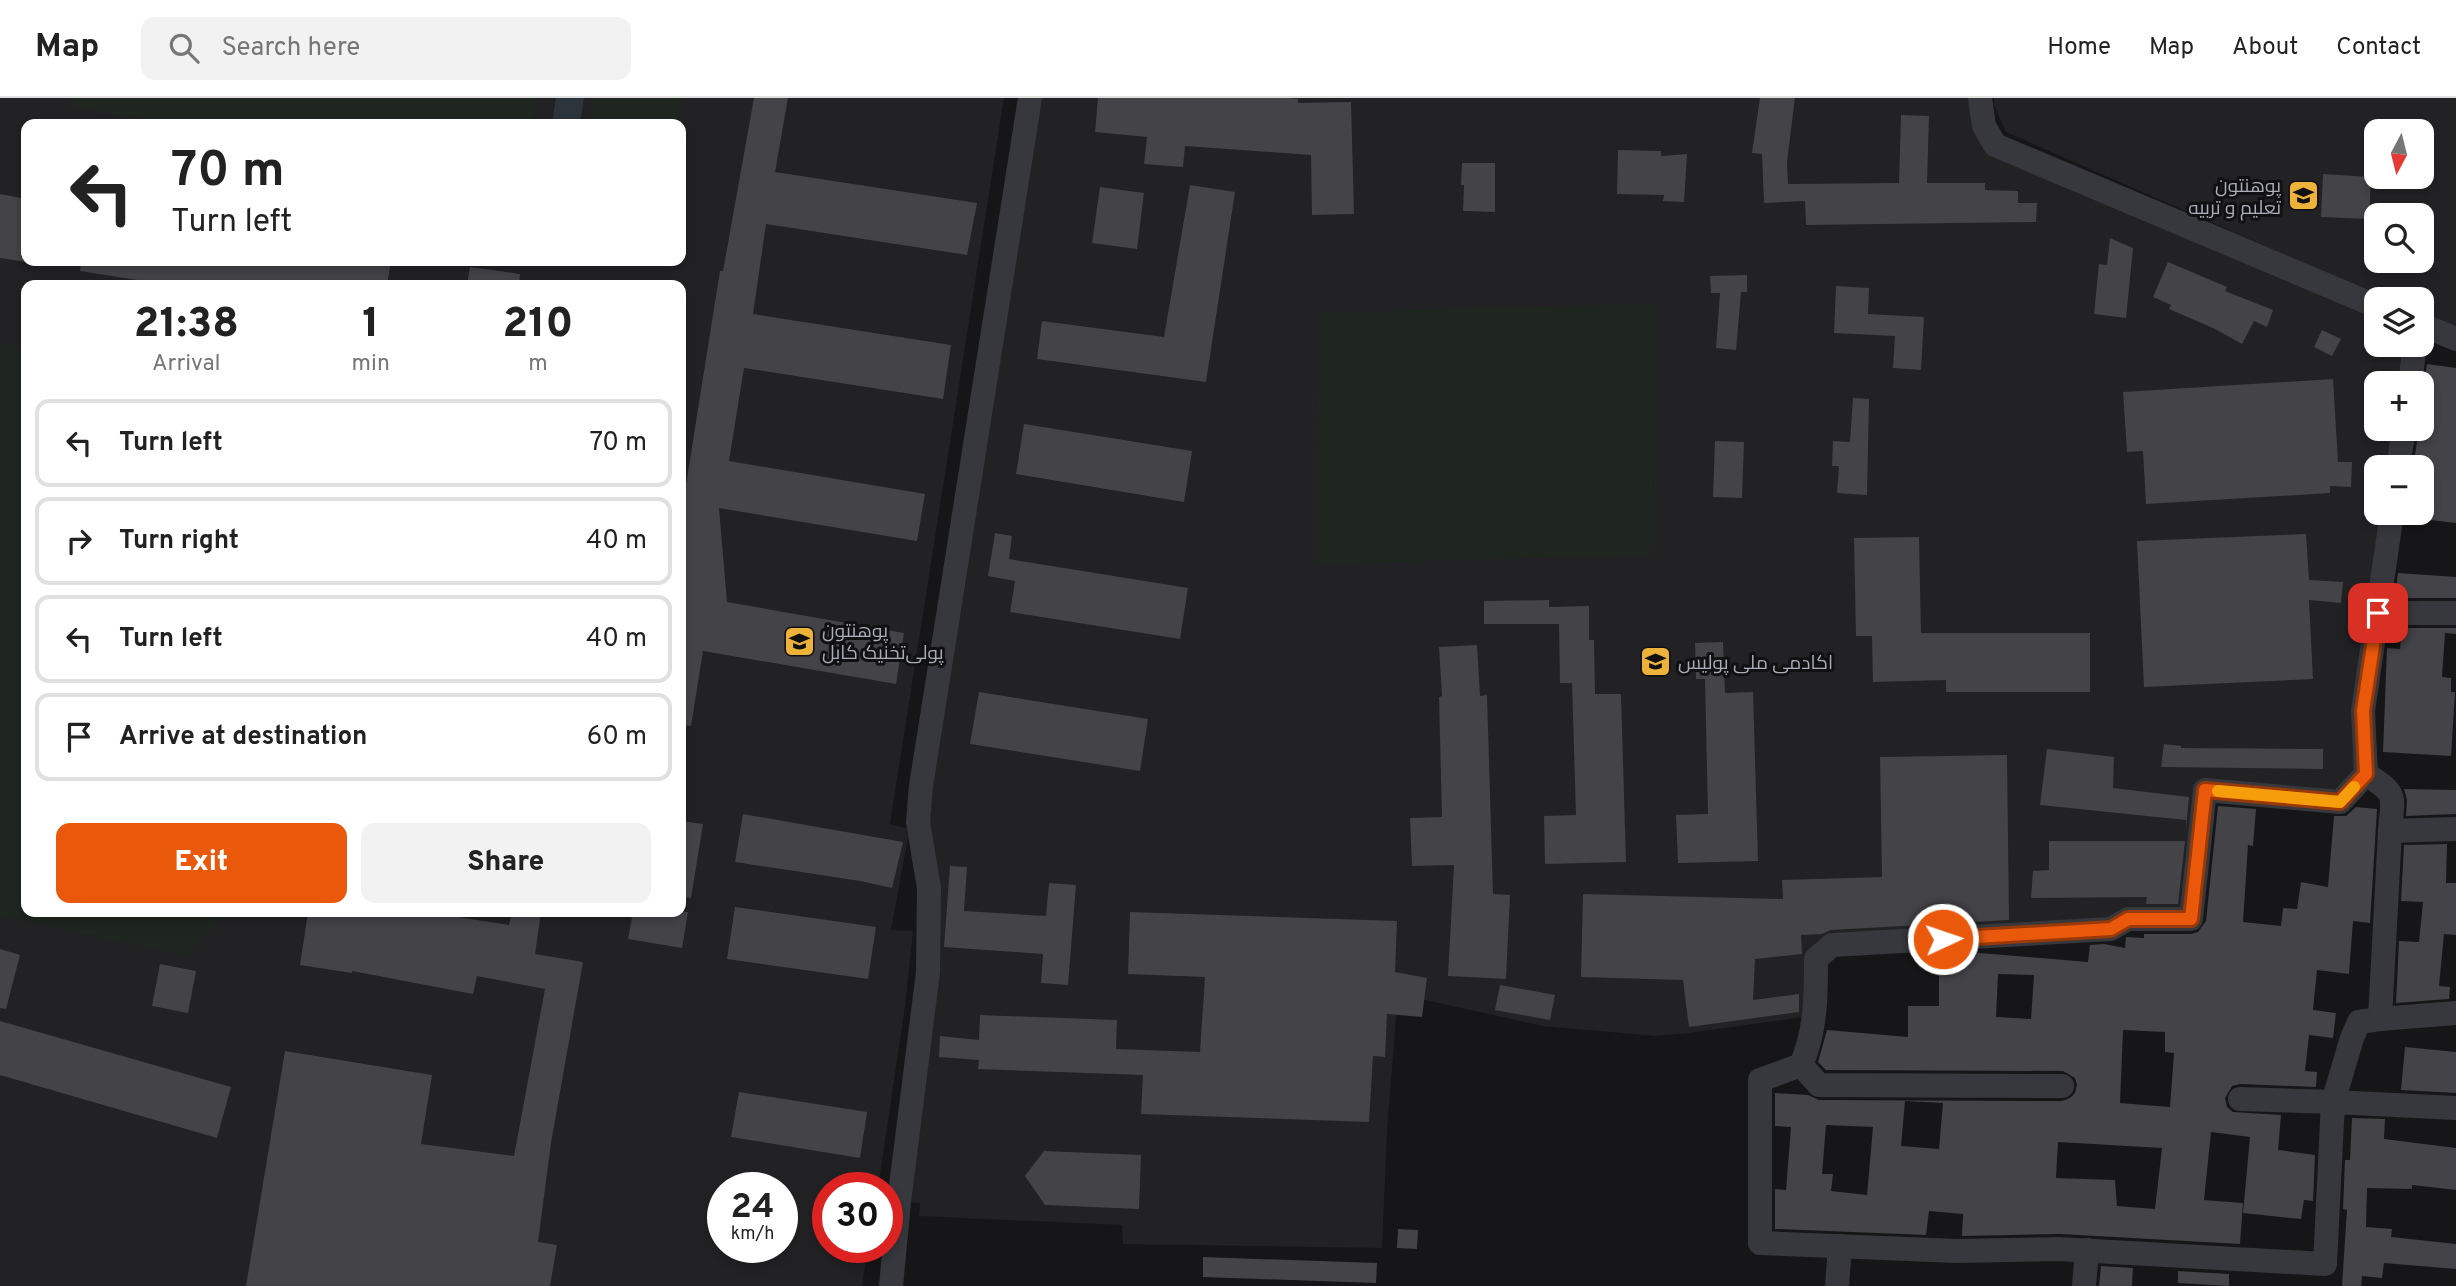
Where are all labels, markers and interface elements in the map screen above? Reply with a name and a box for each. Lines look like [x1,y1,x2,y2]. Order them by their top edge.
search box [141,17,631,80]
text: Map [35,27,99,69]
icon: search [165,29,203,67]
text: Search here [221,32,360,65]
text: Home [2047,33,2111,63]
text: Map [2149,33,2194,63]
text: About [2232,33,2298,63]
text: Contact [2336,33,2421,63]
north arrow [2364,119,2434,189]
map controls [2364,119,2434,525]
text: 70 m [171,142,285,204]
icon: left [56,147,147,238]
place label: پوهنتون تعلیم و تربیه [2188,175,2281,221]
school or university icon: پوهنتون تعلیم و تربیه [2287,179,2321,213]
text: Turn left [171,203,292,243]
button: search [2364,203,2434,273]
button: layers [2364,287,2434,357]
text: 21:38 [134,299,239,352]
text: 1 [362,299,379,352]
text: 210 [503,299,573,352]
text: Arrival [152,350,221,379]
text: min [352,350,390,379]
text: m [528,350,548,379]
button: + [2364,371,2434,441]
icon: left [60,424,98,462]
text: Turn left [119,427,223,460]
text: 70 m [589,427,647,460]
button: − [2364,455,2434,525]
icon: right [60,522,98,560]
text: Turn right [119,525,239,558]
text: 40 m [586,525,647,558]
pin [2348,583,2408,643]
icon: arrive [2359,594,2397,632]
icon: left [60,620,98,658]
place label: پوهنتون پولی‌تخنیک کابل [822,620,944,666]
text: Turn left [119,623,223,656]
text: 40 m [586,623,647,656]
school or university icon: پوهنتون پولی‌تخنیک کابل [782,624,816,658]
school or university icon: اکادمی ملی پولیس [1638,645,1672,679]
place label: اکادمی ملی پولیس [1678,652,1833,676]
icon: arrive [60,718,98,756]
text: Arrive at destination [119,721,367,754]
text: 60 m [587,721,647,754]
button: Exit [56,823,347,903]
button: Share [361,823,651,903]
position arrow [1906,902,1980,976]
speed limit sign: 30 [812,1172,903,1263]
text: 24 [731,1186,774,1230]
text: km/h [731,1223,774,1246]

